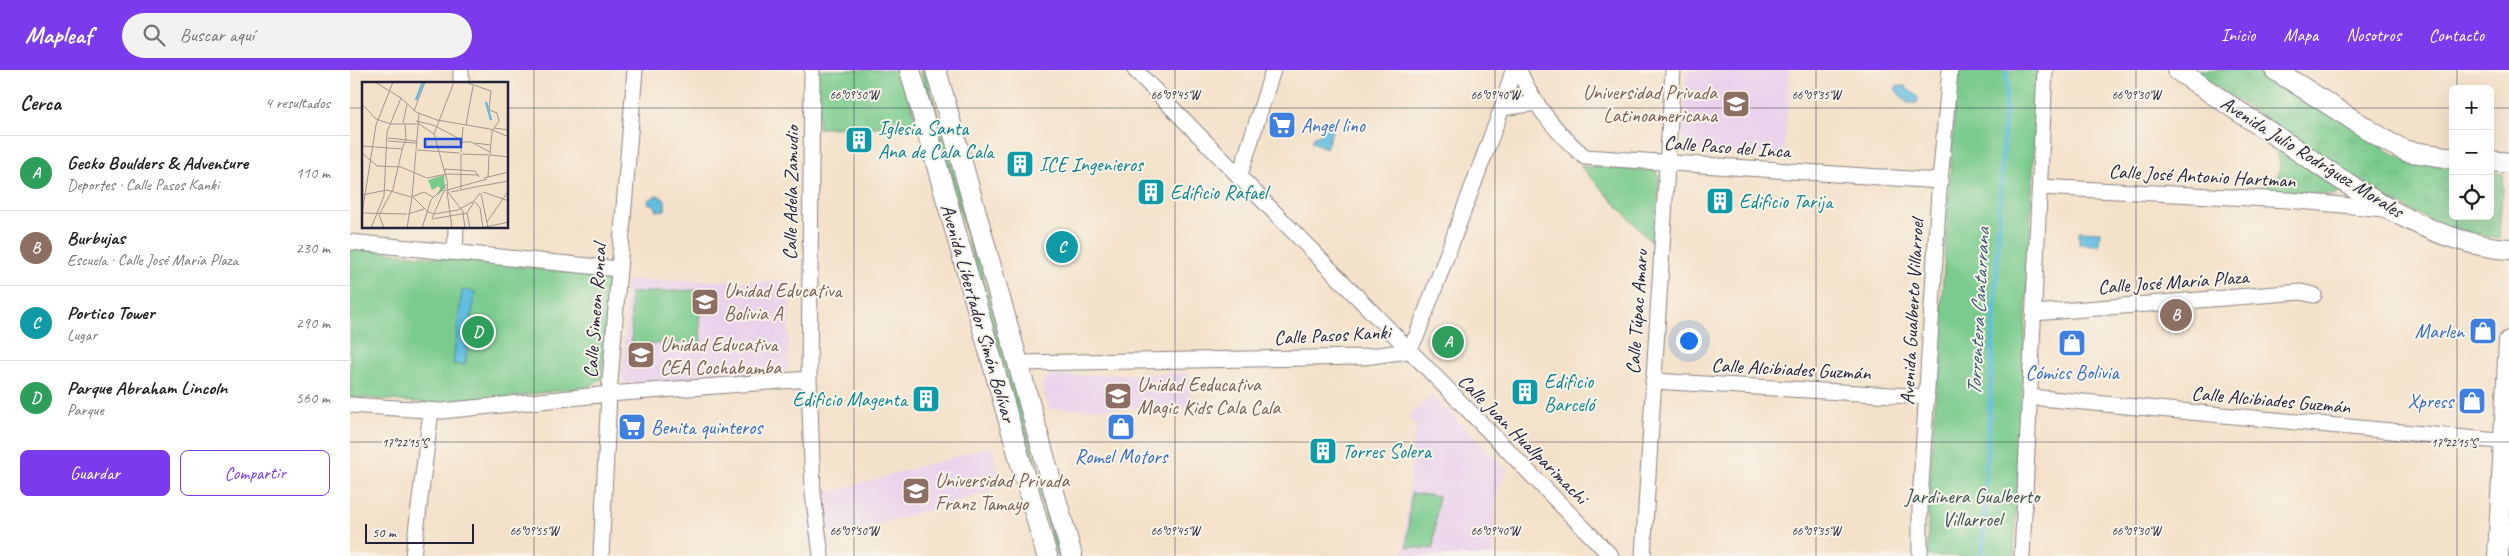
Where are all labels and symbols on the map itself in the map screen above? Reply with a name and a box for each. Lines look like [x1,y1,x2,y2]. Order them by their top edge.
place label: Universidad Privada Latinoamericana [1583,80,1719,128]
inset map [362,82,509,229]
text: 66°09'50"W [830,87,881,103]
text: 66°09'45"W [1151,87,1202,103]
text: 66°09'40"W [1471,87,1522,103]
text: 66°09'35"W [1792,87,1843,103]
text: 66°09'30"W [2112,87,2163,103]
school or university icon: Universidad Privada Latinoamericana [1721,89,1751,119]
street label: Avenida Julio Rodríguez Morales [2216,90,2410,225]
supermarket icon: Angel lino [1267,110,1297,140]
place label: Angel lino [1301,113,1366,138]
place label: Iglesia Santa Ana de Cala Cala [878,116,995,164]
street label: Calle Adela Zamudio [777,124,805,260]
building icon: Iglesia Santa Ana de Cala Cala [844,125,874,155]
street label: Calle Paso del Inca [1663,130,1793,164]
building icon: ICE Ingenieros [1005,149,1035,179]
place label: ICE Ingenieros [1039,152,1145,177]
street label: Calle José Antonio Hartman [2108,159,2297,193]
building icon: Edificio Rafael [1136,177,1166,207]
place label: Edificio Rafael [1170,180,1271,205]
building icon: Edificio Tarija [1705,186,1735,216]
place label: Edificio Tarija [1739,189,1834,214]
street label: Avenida Libertador Simón Bolívar [935,201,1022,427]
street label: Avenida Gualberto Villarroel [1895,215,1930,406]
water label: Torrentera Cantarrana [1961,225,1996,396]
pin: C [1046,228,1078,266]
street label: Calle Simeon Roncal [578,239,612,379]
street label: Calle Túpac Amaru [1620,247,1654,375]
street label: Calle José María Plaza [2097,264,2251,300]
place label: Unidad Educativa Bolivia A [724,278,844,326]
school or university icon: Unidad Educativa Bolivia A [690,287,720,317]
pin: B [2160,296,2192,334]
pin: D [462,313,494,351]
shop icon: Marlen [2468,316,2498,346]
street label: Calle Pasos Kanki [1273,319,1393,351]
place label: Marlen [2415,319,2465,344]
pin: A [1432,323,1464,361]
your location [1676,328,1702,354]
shop icon: Cómics Bolivia [2057,328,2087,358]
place label: Unidad Educativa CEA Cochabamba [660,332,782,380]
school or university icon: Unidad Educativa CEA Cochabamba [626,340,656,370]
street label: Calle Alcibiades Guzmán [1711,352,1872,386]
place label: Cómics Bolivia [2025,360,2121,385]
street label: Calle Juan Huallparimachi [1453,369,1595,511]
place label: Edificio Barceló [1544,369,1597,417]
place label: Unidad Eeducativa Magic Kids Cala Cala [1137,372,1282,420]
building icon: Edificio Barceló [1510,377,1540,407]
school or university icon: Unidad Eeducativa Magic Kids Cala Cala [1103,381,1133,411]
street label: Calle Alcibiades Guzmán [2191,381,2352,419]
building icon: Edificio Magenta [911,384,941,414]
shop icon: Xpress [2457,386,2487,416]
place label: Edificio Magenta [792,387,909,412]
place label: Xpress [2407,389,2455,414]
supermarket icon: Benita quinteros [617,412,647,442]
shop icon: Romel Motors [1106,412,1136,442]
place label: Benita quinteros [651,415,764,440]
text: 17°22'15"S [382,435,430,451]
text: 17°22'15"S [2431,435,2479,451]
building icon: Torres Solera [1308,436,1338,466]
place label: Torres Solera [1342,439,1433,464]
place label: Romel Motors [1075,444,1170,469]
place label: Universidad Privada Franz Tamayo [935,468,1070,516]
school or university icon: Universidad Privada Franz Tamayo [901,476,931,506]
park label: Jardinera Gualberto Villarroel [1904,484,2041,532]
scale bar [365,521,474,544]
text: 66°09'55"W [510,523,561,539]
text: 66°09'50"W [830,523,881,539]
text: 66°09'45"W [1151,523,1202,539]
text: 66°09'40"W [1471,523,1522,539]
text: 66°09'35"W [1792,523,1843,539]
text: 66°09'30"W [2112,523,2163,539]

